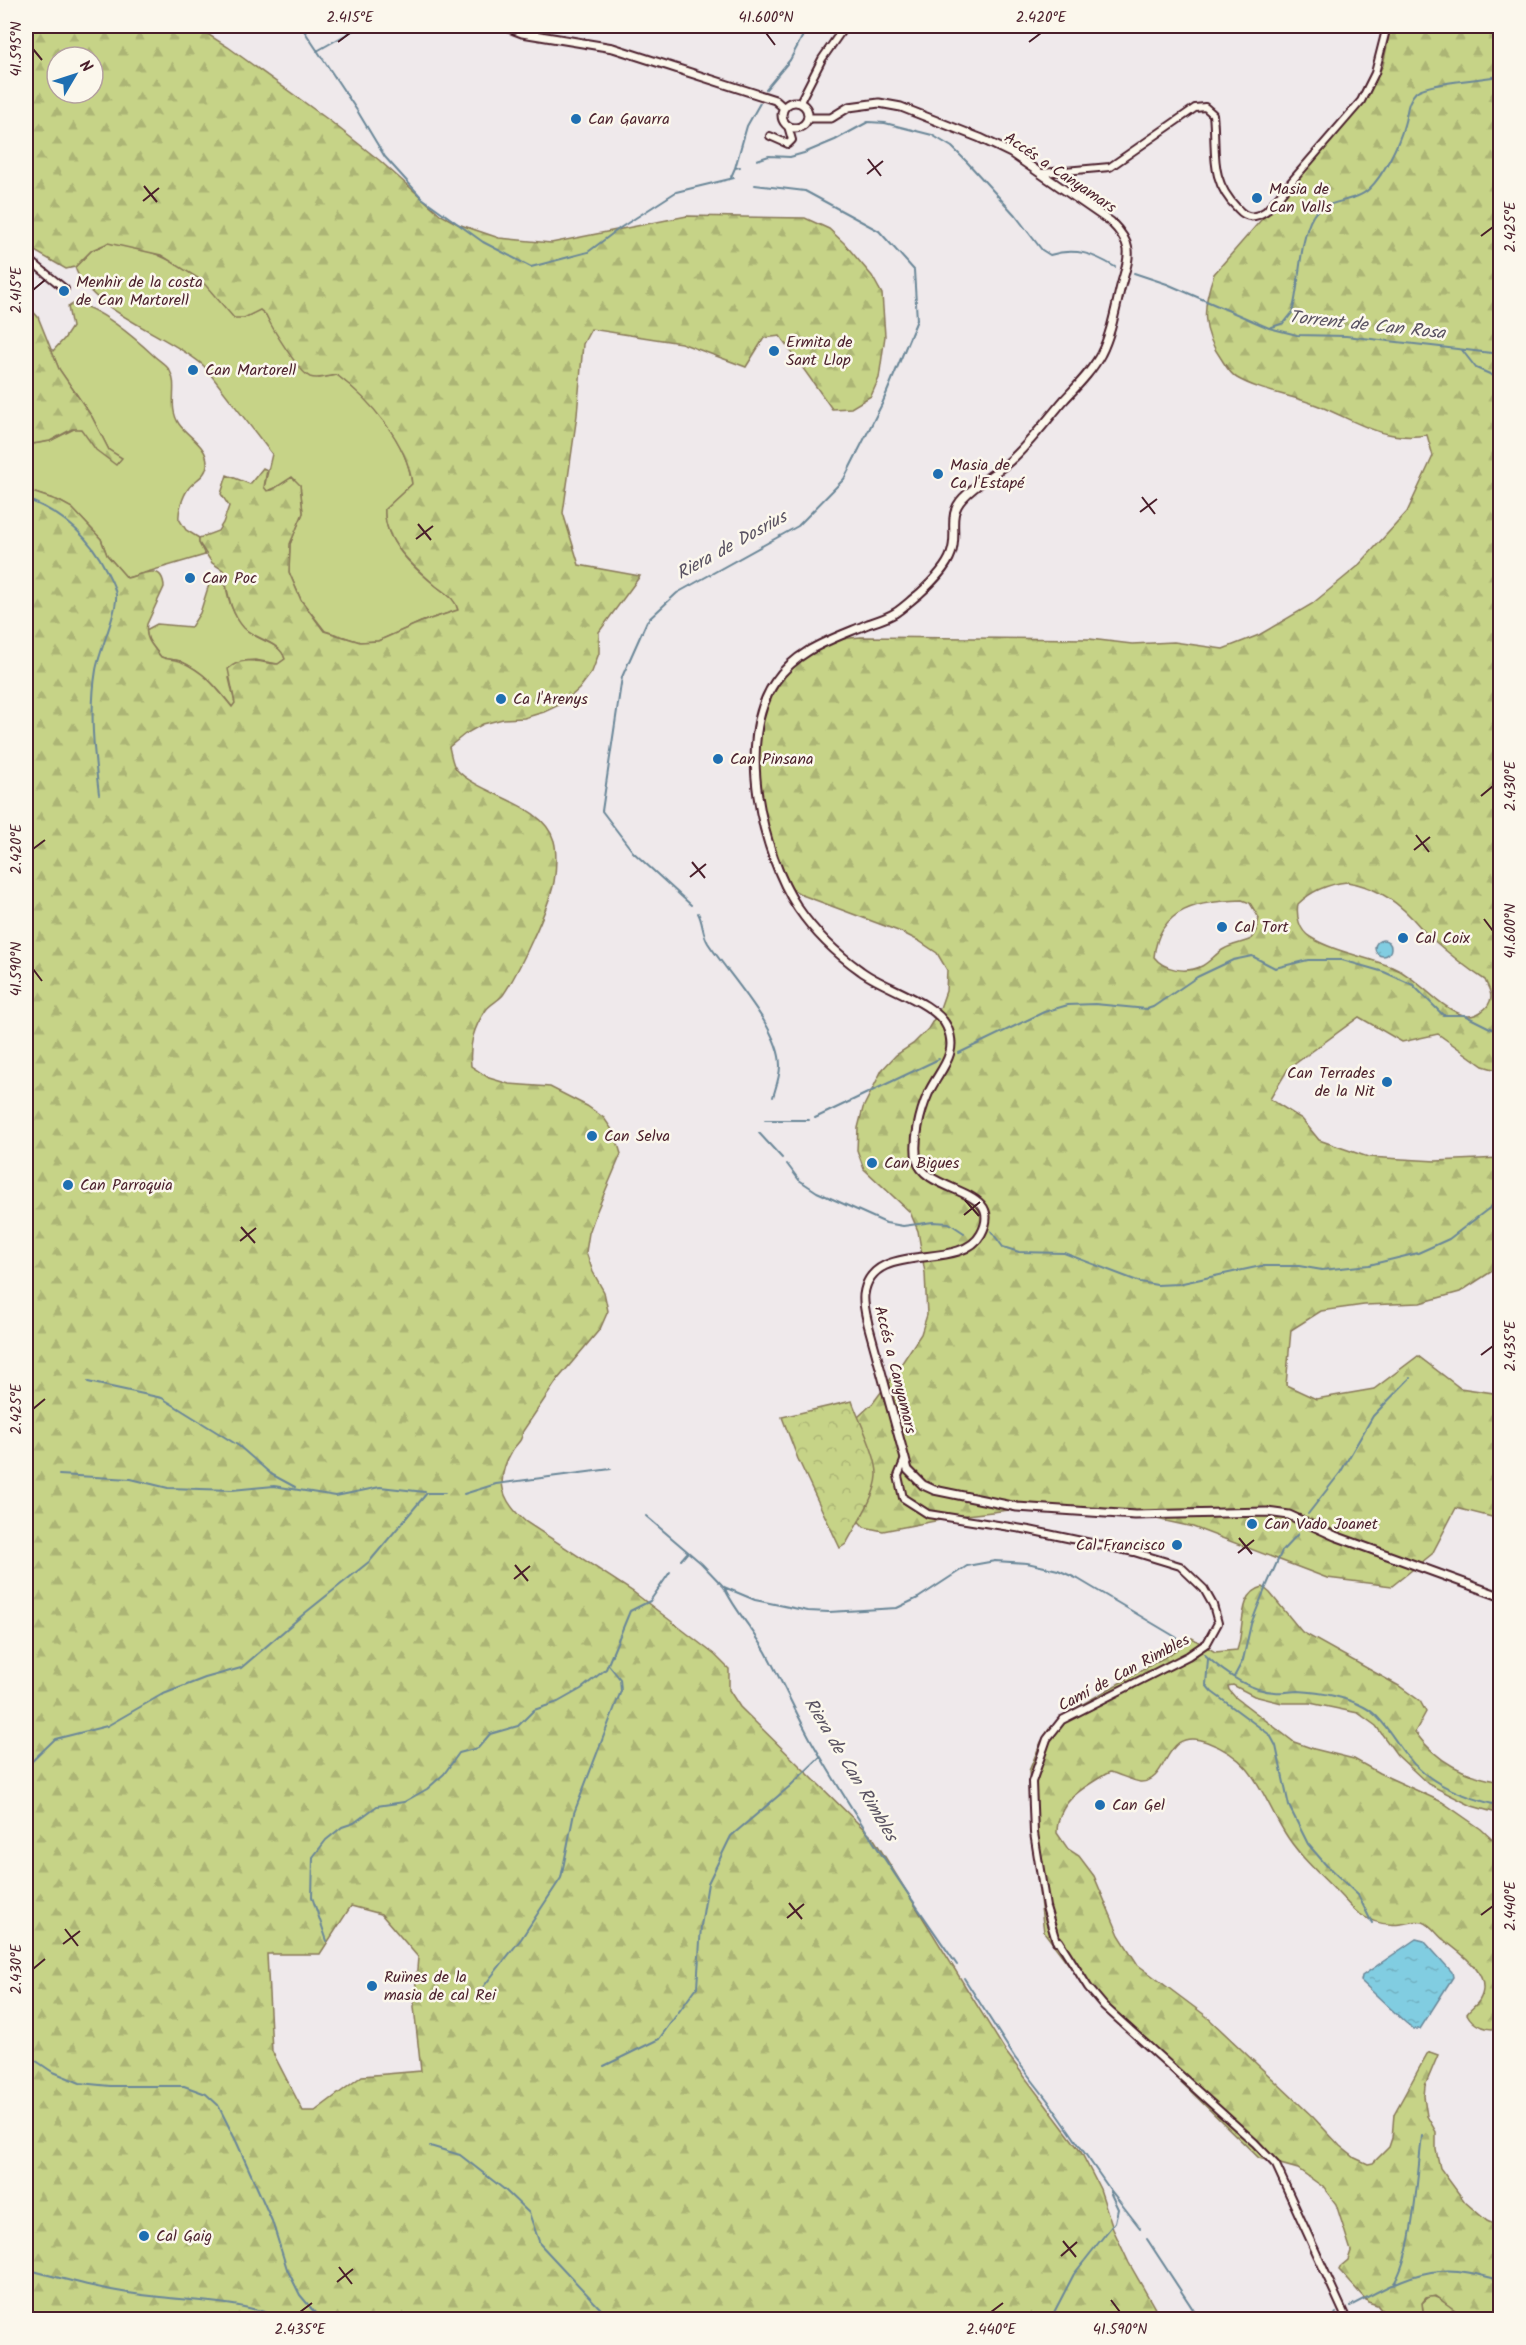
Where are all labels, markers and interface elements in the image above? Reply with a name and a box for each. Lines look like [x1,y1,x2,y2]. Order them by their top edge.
text: 2.415°E [326,6,375,30]
text: 41.600°N [738,6,794,30]
text: 2.420°E [1016,6,1068,30]
text: 41.595°N [5,21,29,77]
north arrow [45,45,105,105]
text: N [73,55,98,78]
place label: Can Gavarra [588,107,670,132]
marker: Can Gavarra [569,112,583,126]
street label: Accés a Canyamars [999,126,1121,220]
place label: Masia de Can Valls [1269,177,1332,220]
marker: Masia de Can Valls [1250,191,1264,205]
text: 2.425°E [1499,200,1523,253]
text: 2.415°E [5,265,29,314]
place label: Menhir de la costa de Can Martorell [76,270,203,313]
marker: Menhir de la costa de Can Martorell [57,284,71,298]
water label: Torrent de Can Rosa [1288,303,1448,349]
place label: Ermita de Sant Llop [786,330,853,373]
marker: Ermita de Sant Llop [767,344,781,358]
place label: Can Martorell [205,358,296,383]
marker: Can Martorell [186,363,200,377]
place label: Masia de Ca l'Estapé [950,453,1025,496]
marker: Masia de Ca l'Estapé [931,467,945,481]
water label: Riera de Dosrius [671,502,795,588]
place label: Can Poc [202,566,257,591]
marker: Can Poc [183,571,197,585]
place label: Ca l'Arenys [513,687,588,712]
marker: Ca l'Arenys [494,692,508,706]
place label: Can Pinsana [730,747,813,772]
marker: Can Pinsana [711,752,725,766]
text: 2.430°E [1499,760,1523,811]
text: 2.420°E [5,822,29,874]
text: 41.600°N [1499,903,1523,959]
place label: Cal Tort [1234,915,1290,940]
marker: Cal Tort [1215,920,1229,934]
place label: Cal Coix [1415,926,1471,951]
marker: Cal Coix [1396,931,1410,945]
text: 41.590°N [5,942,29,996]
place label: Can Terrades de la Nit [1287,1061,1376,1104]
marker: Can Terrades de la Nit [1380,1075,1394,1089]
place label: Can Selva [604,1124,670,1149]
marker: Can Selva [585,1129,599,1143]
place label: Can Bigues [884,1151,960,1176]
marker: Can Bigues [865,1156,879,1170]
place label: Can Parroquia [80,1173,173,1198]
marker: Can Parroquia [61,1178,75,1192]
street label: Accés a Canyamars [867,1303,923,1437]
text: 2.435°E [1499,1319,1523,1372]
text: 2.425°E [5,1382,29,1435]
place label: Can Vado Joanet [1264,1512,1379,1537]
marker: Can Vado Joanet [1245,1517,1259,1531]
place label: Cal Francisco [1076,1533,1165,1558]
marker: Cal Francisco [1170,1538,1184,1552]
street label: Camí de Can Rimbles [1054,1628,1194,1718]
water label: Riera de Can Rimbles [795,1692,906,1850]
place label: Can Gel [1112,1793,1165,1818]
marker: Can Gel [1093,1798,1107,1812]
text: 2.440°E [1499,1880,1523,1931]
text: 2.430°E [5,1943,29,1994]
place label: Ruïnes de la masia de cal Rei [384,1965,497,2008]
marker: Ruïnes de la masia de cal Rei [365,1979,379,1993]
place label: Cal Gaig [156,2224,212,2249]
marker: Cal Gaig [137,2229,151,2243]
text: 2.435°E [274,2318,327,2342]
text: 2.440°E [966,2318,1017,2342]
text: 41.590°N [1093,2318,1147,2342]

